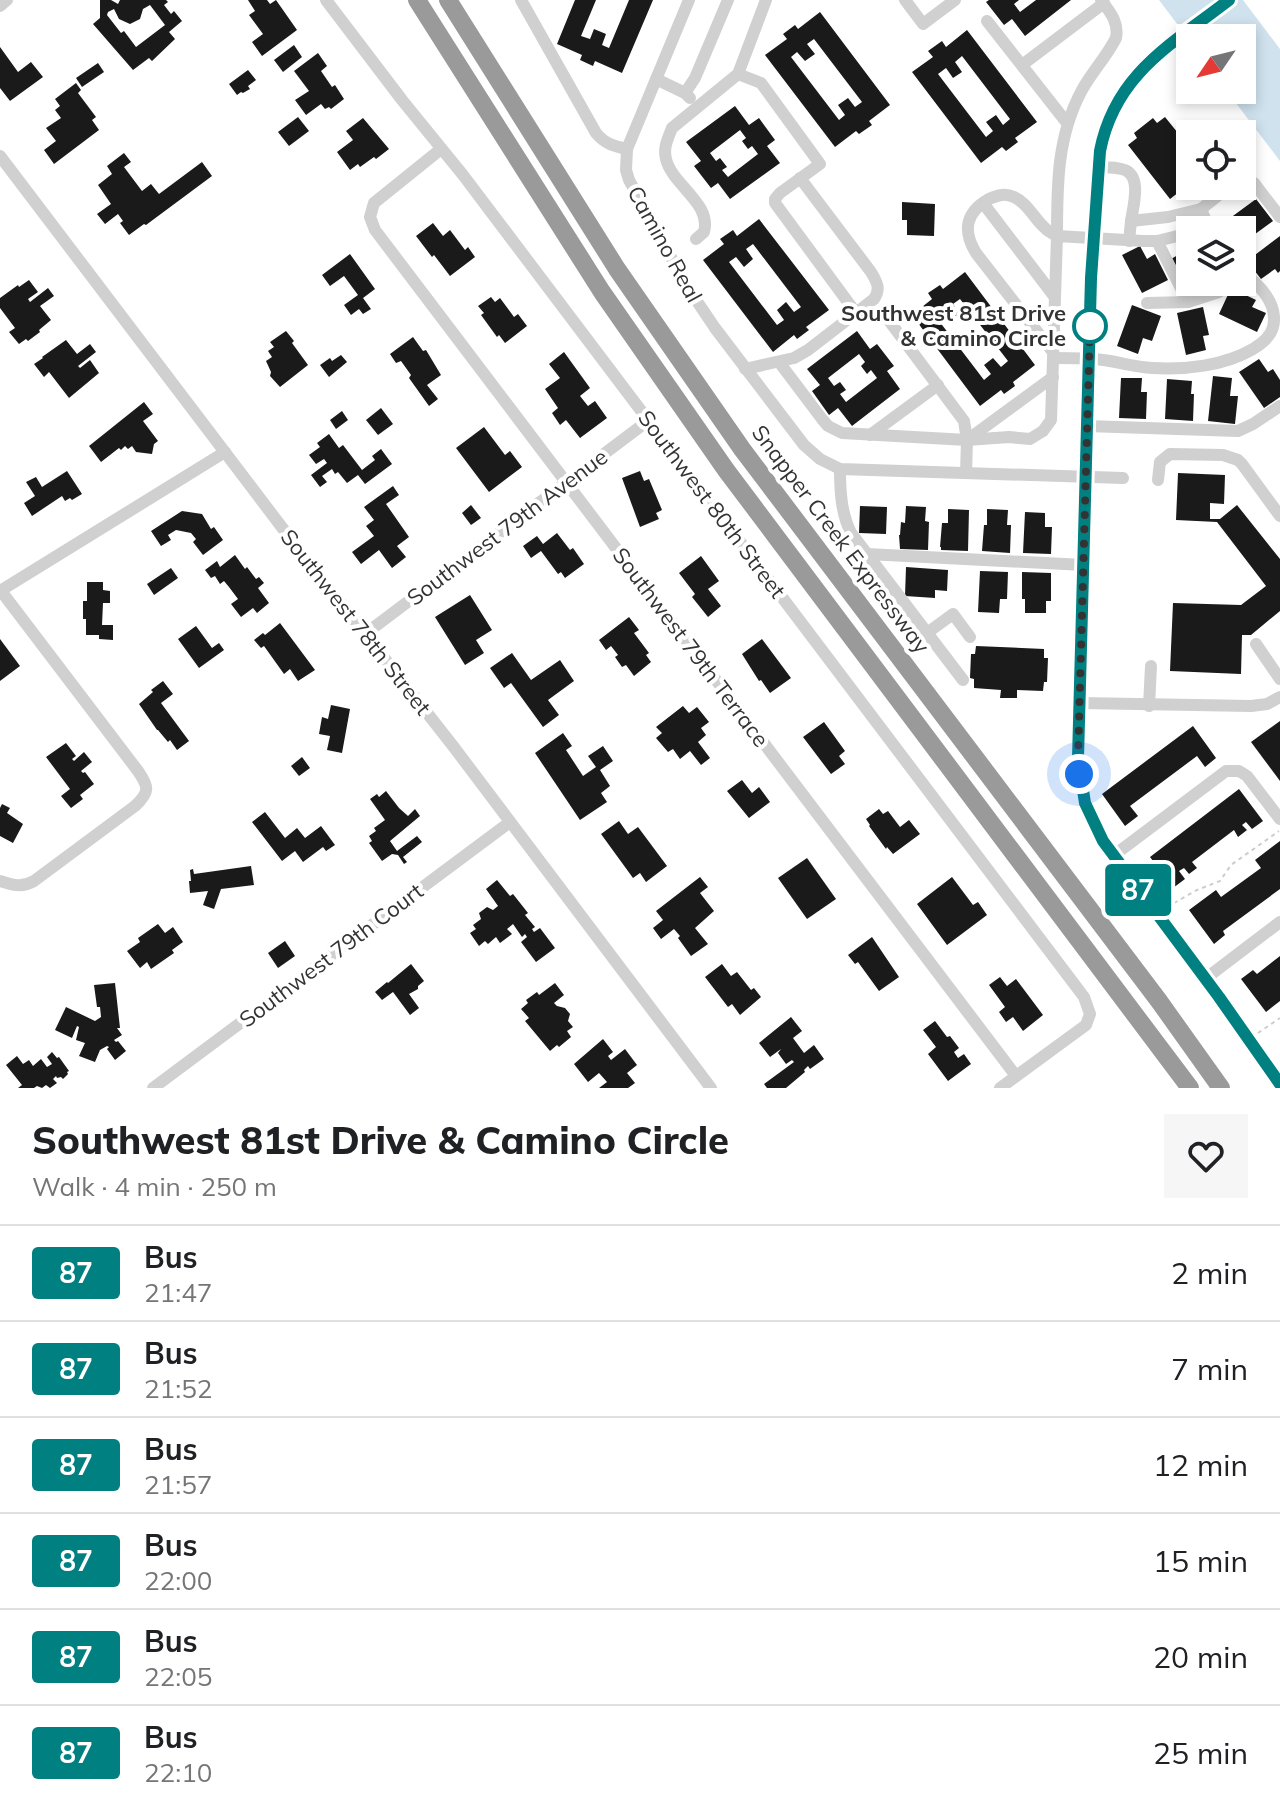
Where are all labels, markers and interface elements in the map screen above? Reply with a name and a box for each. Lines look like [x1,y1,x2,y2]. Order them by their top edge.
north arrow [1176,24,1256,104]
map controls [1176,24,1256,296]
button: locate [1176,120,1256,200]
street label: Camino Real [621,181,709,307]
button: layers [1176,216,1256,296]
place label: Southwest 81st Drive & Camino Circle [841,299,1066,352]
marker: Southwest 81st Drive & Camino Circle [1073,309,1107,343]
street label: Southwest 80th Street [632,404,792,604]
street label: Snapper Creek Expressway [746,419,936,659]
street label: Southwest 79th Avenue [401,442,613,612]
street label: Southwest 78th Street [275,523,437,721]
street label: Southwest 79th Terrace [607,542,775,752]
your location [1059,754,1099,794]
line badge: 87 [1102,864,1174,916]
text: 87 [1121,872,1155,907]
street label: Southwest 79th Court [233,876,429,1033]
button: heart [1164,1114,1248,1198]
text: Southwest 81st Drive & Camino Circle [32,1116,729,1164]
text: Walk · 4 min · 250 m [32,1170,277,1203]
text: Bus [144,1238,198,1276]
text: 2 min [1171,1254,1248,1292]
text: 87 [59,1255,93,1290]
text: 21:47 [144,1276,212,1309]
text: Bus [144,1334,198,1372]
text: 7 min [1171,1350,1248,1388]
text: 87 [59,1351,93,1386]
text: 21:52 [144,1372,212,1405]
text: Bus [144,1430,198,1468]
text: 12 min [1153,1446,1248,1484]
text: 87 [59,1447,93,1482]
text: 21:57 [144,1468,212,1501]
text: Bus [144,1526,198,1564]
text: 15 min [1153,1542,1248,1580]
text: 87 [59,1543,93,1578]
text: 22:00 [144,1564,212,1597]
text: Bus [144,1622,198,1660]
text: 20 min [1153,1638,1248,1676]
text: 87 [59,1639,93,1674]
text: 22:05 [144,1660,212,1693]
text: Bus [144,1718,198,1756]
text: 25 min [1153,1734,1248,1772]
text: 87 [59,1735,93,1770]
text: 22:10 [144,1756,212,1789]

